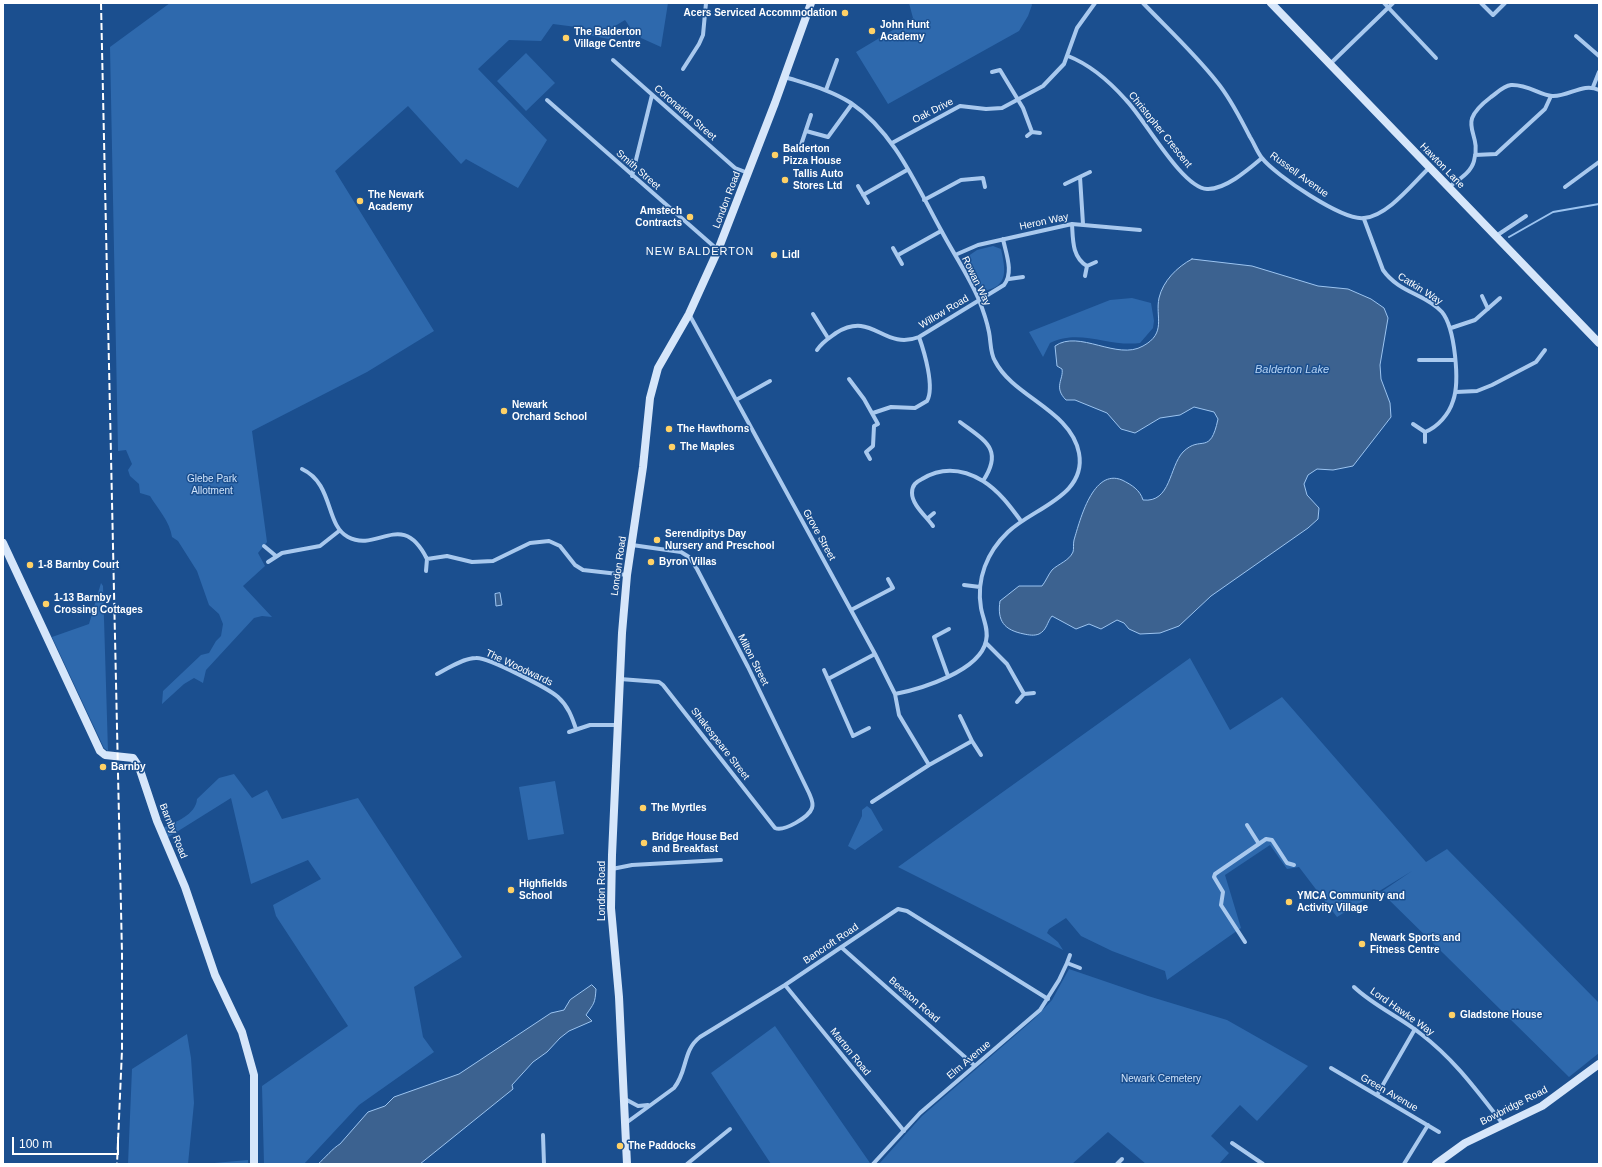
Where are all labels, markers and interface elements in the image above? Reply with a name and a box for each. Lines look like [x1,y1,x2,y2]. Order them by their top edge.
place label: Acers Serviced Accommodation [684,7,837,19]
marker: Acers Serviced Accommodation [840,8,850,18]
place label: John Hunt Academy [880,19,929,42]
place label: The Balderton Village Centre [574,26,641,50]
marker: John Hunt Academy [867,26,877,36]
marker: The Balderton Village Centre [561,33,571,43]
street label: Coronation Street [651,83,719,143]
street label: Christopher Crescent [1126,90,1194,170]
street label: Oak Drive [910,96,956,126]
street label: Hawton Lane [1417,141,1467,191]
place label: Balderton Pizza House [783,143,841,166]
street label: Smith Street [613,147,663,193]
marker: Balderton Pizza House [770,150,780,160]
street label: Russell Avenue [1267,150,1331,200]
place label: Tallis Auto Stores Ltd [793,168,843,192]
street label: London Road [711,170,743,230]
marker: Tallis Auto Stores Ltd [780,175,790,185]
place label: The Newark Academy [368,189,424,212]
marker: The Newark Academy [355,196,365,206]
place label: Amstech Contracts [635,205,682,228]
street label: Heron Way [1018,211,1070,233]
marker: Amstech Contracts [685,212,695,222]
district label: NEW BALDERTON [646,245,754,259]
place label: Lidl [782,249,800,261]
marker: Lidl [769,250,779,260]
street label: Rowan Way [959,254,993,308]
street label: Catkin Way [1395,270,1445,308]
street label: Willow Road [917,293,971,331]
water label: Balderton Lake [1255,363,1329,377]
place label: Newark Orchard School [512,399,587,422]
marker: Newark Orchard School [499,406,509,416]
place label: The Hawthorns [677,423,749,435]
marker: The Hawthorns [664,424,674,434]
place label: The Maples [680,441,734,453]
marker: The Maples [667,442,677,452]
park label: Glebe Park Allotment [187,473,237,496]
street label: Grove Street [800,507,838,563]
place label: Serendipitys Day Nursery and Preschool [665,528,774,552]
street label: London Road [609,535,629,597]
marker: Serendipitys Day Nursery and Preschool [652,535,662,545]
place label: Byron Villas [659,556,717,568]
marker: Byron Villas [646,557,656,567]
place label: 1-8 Barnby Court [38,559,119,571]
marker: 1-8 Barnby Court [25,560,35,570]
place label: 1-13 Barnby Crossing Cottages [54,592,143,616]
marker: 1-13 Barnby Crossing Cottages [41,599,51,609]
street label: Milton Street [735,632,771,688]
street label: The Woodwards [484,647,554,689]
street label: Shakespeare Street [688,705,752,783]
place label: Barnby [111,761,145,773]
marker: Barnby [98,762,108,772]
street label: Barnby Road [157,802,189,860]
place label: The Myrtles [651,802,707,814]
marker: The Myrtles [638,803,648,813]
place label: Bridge House Bed and Breakfast [652,831,739,854]
marker: Bridge House Bed and Breakfast [639,838,649,848]
street label: London Road [596,861,608,921]
place label: Highfields School [519,878,567,902]
marker: Highfields School [506,885,516,895]
place label: YMCA Community and Activity Village [1297,890,1405,914]
marker: YMCA Community and Activity Village [1284,897,1294,907]
street label: Bancroft Road [801,921,861,967]
place label: Newark Sports and Fitness Centre [1370,932,1461,956]
marker: Newark Sports and Fitness Centre [1357,939,1367,949]
street label: Beeston Road [886,975,942,1025]
street label: Lord Hawke Way [1368,985,1436,1039]
place label: Gladstone House [1460,1009,1542,1021]
marker: Gladstone House [1447,1010,1457,1020]
street label: Marton Road [827,1026,873,1078]
street label: Elm Avenue [945,1038,993,1082]
street label: Green Avenue [1358,1072,1420,1114]
park label: Newark Cemetery [1121,1073,1201,1085]
street label: Bowbridge Road [1478,1084,1550,1128]
scale bar [14,1129,121,1155]
text: 100 m [19,1137,52,1151]
place label: The Paddocks [628,1140,696,1152]
marker: The Paddocks [615,1141,625,1151]

